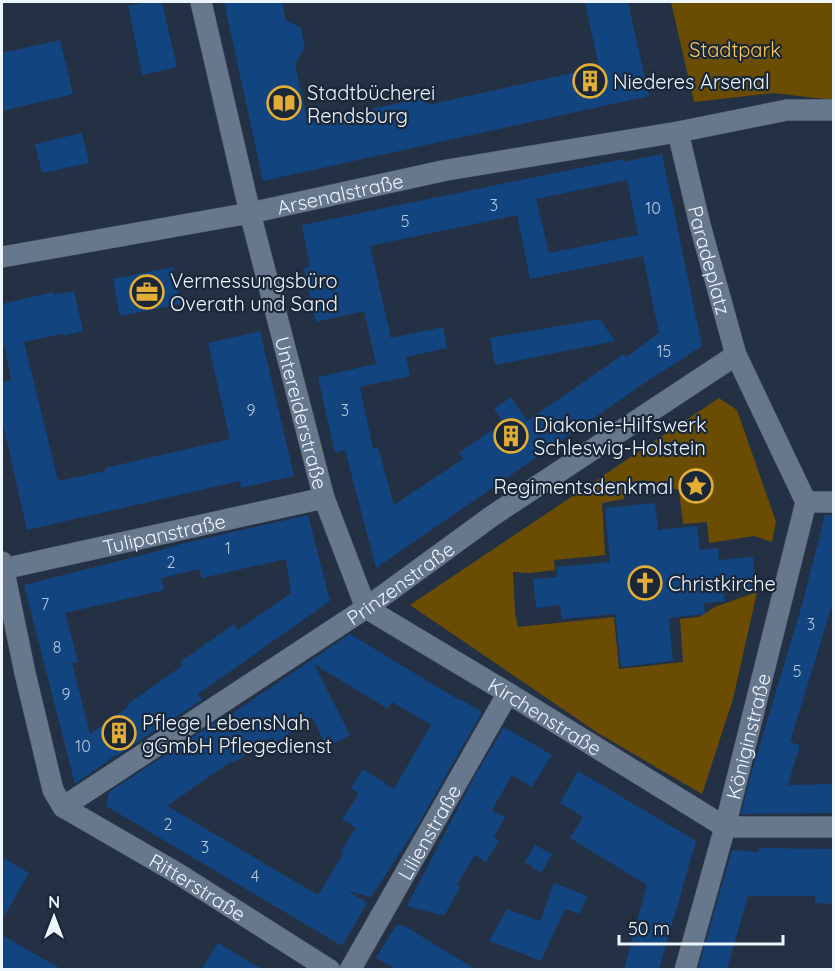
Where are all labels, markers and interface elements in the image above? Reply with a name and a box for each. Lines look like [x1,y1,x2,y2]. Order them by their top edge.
park label: Stadtpark [689,37,781,62]
building icon: Niederes Arsenal [572,63,608,99]
place label: Niederes Arsenal [613,69,770,94]
place label: Stadtbücherei Rendsburg [307,80,435,128]
library icon: Stadtbücherei Rendsburg [266,85,302,121]
street label: Arsenalstraße [274,167,406,219]
house number: 3 [490,195,498,215]
house number: 10 [645,198,661,218]
street label: Paradeplatz [683,203,737,318]
house number: 5 [401,211,409,231]
place label: Vermessungsbüro Overath und Sand [170,268,338,316]
office icon: Vermessungsbüro Overath und Sand [129,274,165,310]
street label: Untereiderstraße [270,334,334,492]
house number: 15 [657,341,671,361]
house number: 9 [247,400,256,420]
house number: 3 [341,400,349,420]
place label: Diakonie-Hilfswerk Schleswig-Holstein [534,412,707,460]
building icon: Diakonie-Hilfswerk Schleswig-Holstein [493,418,529,454]
place icon: Regimentsdenkmal [678,468,714,504]
place label: Regimentsdenkmal [493,474,673,499]
street label: Tulipanstraße [100,508,228,559]
street label: Prinzenstraße [342,535,459,630]
house number: 1 [225,538,231,558]
house number: 2 [167,552,176,572]
church icon: Christkirche [627,565,663,601]
place label: Christkirche [668,571,776,596]
house number: 7 [41,594,49,614]
house number: 3 [807,614,815,634]
house number: 8 [53,637,61,657]
house number: 5 [793,661,801,681]
street label: Königinstraße [720,671,775,802]
street label: Kirchenstraße [484,672,607,760]
house number: 9 [62,684,71,704]
place label: Pflege LebensNah gGmbH Pflegedienst [142,710,332,758]
building icon: Pflege LebensNah gGmbH Pflegedienst [101,715,137,751]
house number: 10 [75,736,91,756]
street label: Lilienstraße [392,780,466,884]
house number: 2 [164,814,173,834]
house number: 3 [201,837,209,857]
street label: Ritterstraße [145,847,251,926]
house number: 4 [251,866,259,886]
north arrow [24,887,84,947]
text: N [48,892,60,912]
scale bar [619,908,782,946]
text: 50 m [628,917,670,940]

